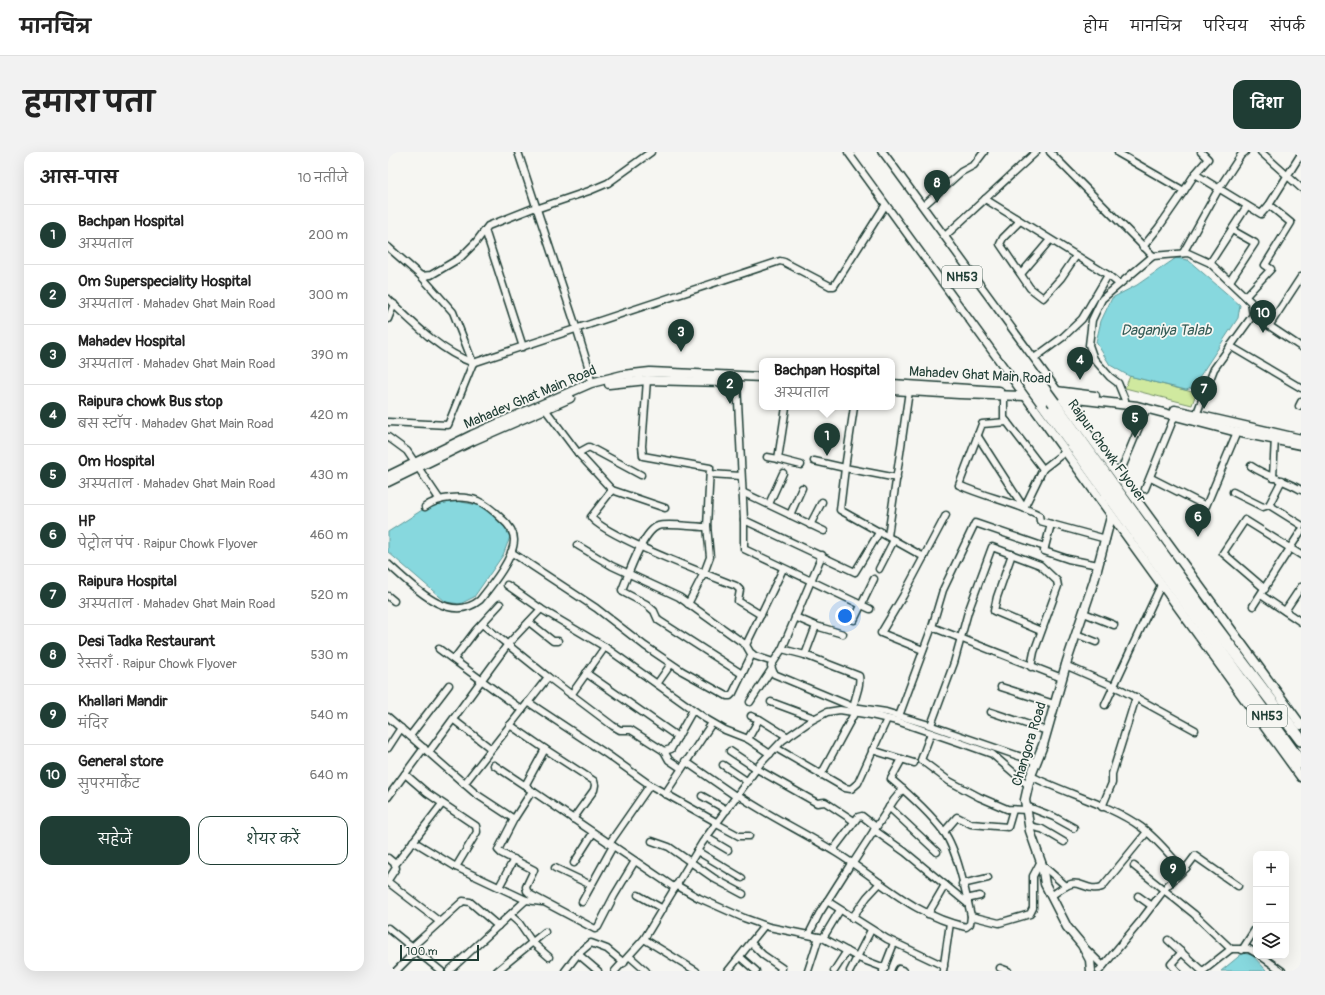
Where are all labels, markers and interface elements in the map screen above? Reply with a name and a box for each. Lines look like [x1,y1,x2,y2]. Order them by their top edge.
text: मानचित्र [20,15,91,39]
text: होम [1084,18,1108,35]
text: मानचित्र [1130,18,1182,35]
text: परिचय [1204,18,1248,35]
text: संपर्क [1270,18,1305,35]
button: दिशा [1233,80,1301,129]
text: हमारा पता [24,86,155,121]
text: आस-पास [40,167,118,188]
text: 10 नतीजे [298,170,348,186]
pin: 8 [924,170,950,203]
text: Bachpan Hospital [78,212,184,231]
text: 1 [50,227,56,243]
text: 200 m [309,227,348,243]
text: अस्पताल [78,236,133,252]
road number: NH53 [942,266,982,288]
text: Om Superspeciality Hospital [78,272,251,291]
text: 2 [49,287,57,303]
text: 300 m [309,287,348,303]
text: अस्पताल · Mahadev Ghat Main Road [78,296,275,312]
pin: 10 [1250,300,1276,333]
pin: 3 [668,319,694,352]
water label: Daganiya Talab [1121,321,1213,340]
text: Mahadev Hospital [78,332,185,351]
text: 3 [49,347,57,363]
text: 390 m [311,347,348,363]
pin: 4 [1067,347,1093,380]
text: अस्पताल · Mahadev Ghat Main Road [78,356,275,372]
popup [759,358,895,410]
street label: Mahadev Ghat Main Road [461,361,599,433]
text: Bachpan Hospital [774,361,880,380]
street label: Mahadev Ghat Main Road [908,363,1052,387]
pin: 2 [717,371,743,404]
pin: 7 [1191,376,1217,409]
text: अस्पताल [774,385,829,401]
text: Raipura chowk Bus stop [78,392,223,411]
street label: Raipur Chowk Flyover [1064,396,1150,506]
pin: 5 [1122,405,1148,438]
text: 4 [49,407,57,423]
text: 420 m [310,407,348,423]
text: बस स्टॉप · Mahadev Ghat Main Road [78,416,274,432]
pin: 1 [814,423,840,456]
text: Om Hospital [78,452,155,471]
text: 5 [49,467,57,483]
text: 430 m [310,467,348,483]
text: अस्पताल · Mahadev Ghat Main Road [78,476,275,492]
pin: 6 [1185,504,1211,537]
text: HP [78,512,96,531]
text: 6 [49,527,57,543]
text: 460 m [310,527,348,543]
text: पेट्रोल पंप · Raipur Chowk Flyover [78,536,258,552]
text: Raipura Hospital [78,572,177,591]
text: 7 [50,587,56,603]
text: 520 m [310,587,348,603]
text: अस्पताल · Mahadev Ghat Main Road [78,596,275,612]
your location [835,606,855,626]
text: Desi Tadka Restaurant [78,632,215,651]
text: 8 [50,647,56,663]
text: 530 m [310,647,348,663]
text: रेस्तराँ · Raipur Chowk Flyover [78,656,237,672]
text: Khallari Mandir [78,692,168,711]
street label: Changora Road [1008,700,1050,788]
road number: NH53 [1247,705,1287,727]
text: 9 [50,707,56,723]
text: 540 m [310,707,348,723]
text: मंदिर [78,716,108,732]
text: General store [78,752,163,771]
text: 10 [46,767,60,783]
text: 640 m [310,767,348,783]
text: सुपरमार्केट [78,776,140,792]
button: सहेजें [40,816,190,865]
button: शेयर करें [198,816,348,865]
map controls [1253,851,1289,959]
button: + [1253,851,1289,887]
pin: 9 [1160,856,1186,889]
button: − [1253,887,1289,923]
button: layers [1253,923,1289,959]
scale bar [400,943,479,962]
text: 100 m [406,945,437,958]

